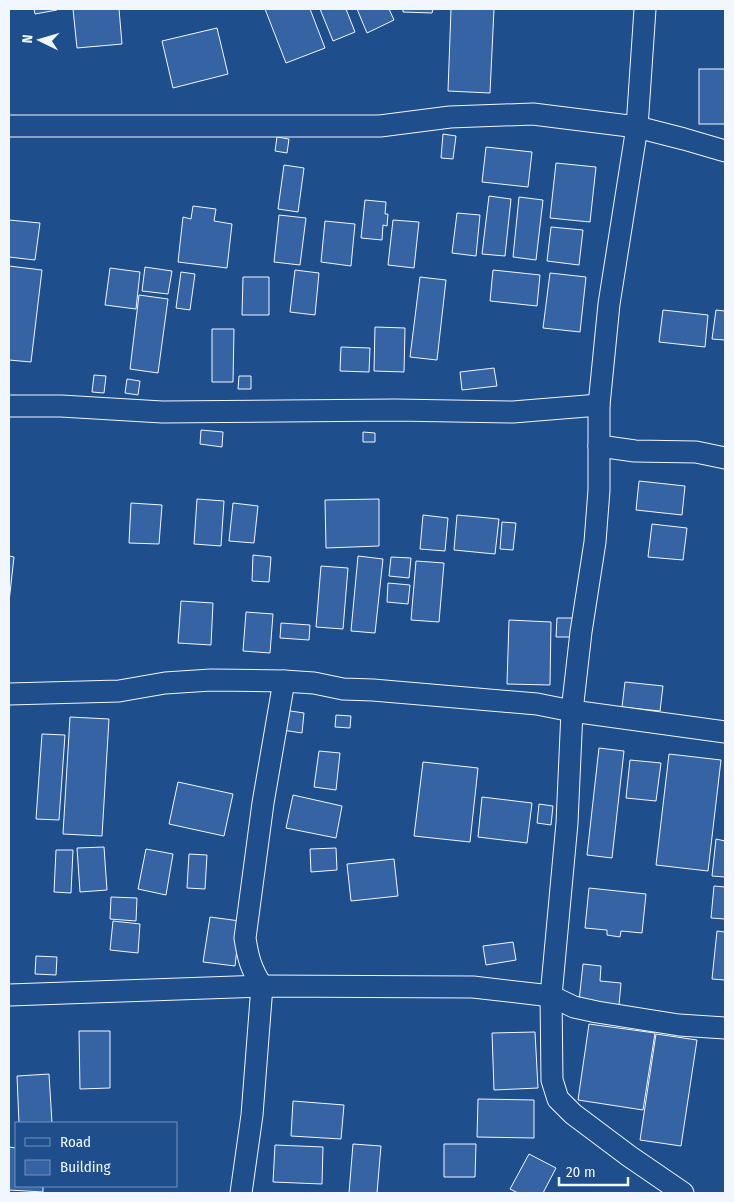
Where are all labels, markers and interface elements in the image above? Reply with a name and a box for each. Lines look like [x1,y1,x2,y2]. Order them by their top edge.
north arrow [15,15,65,65]
text: N [19,34,36,44]
legend [15,1122,178,1187]
text: Road [60,1133,91,1151]
scale bar [559,1154,628,1186]
text: Building [60,1158,111,1176]
text: 20 m [566,1163,596,1181]

